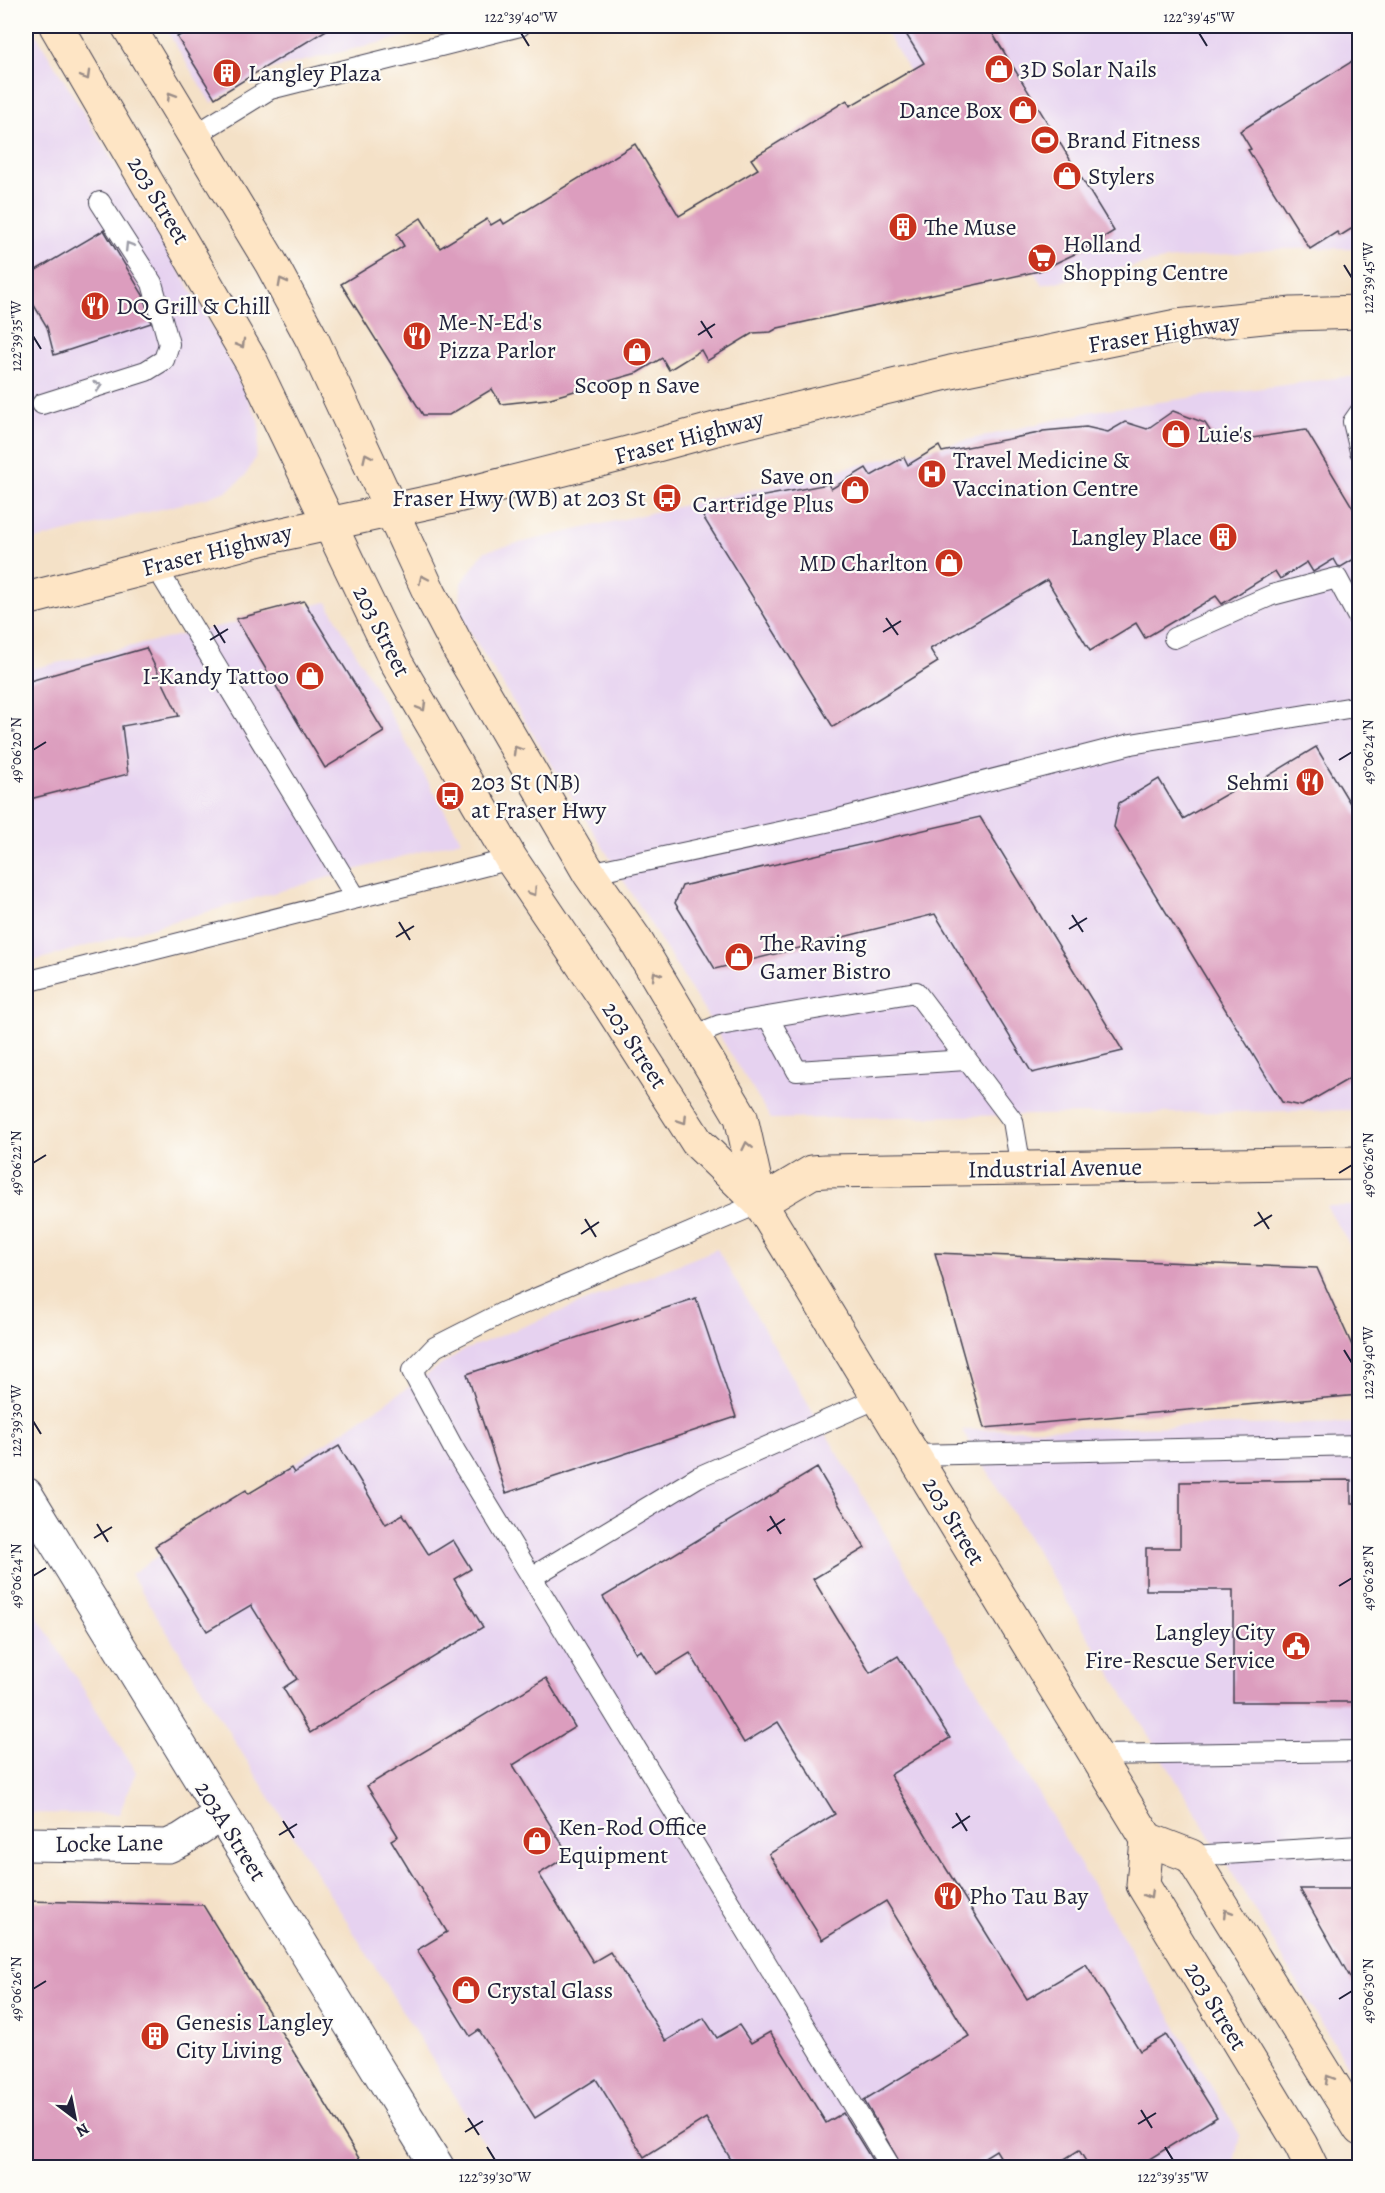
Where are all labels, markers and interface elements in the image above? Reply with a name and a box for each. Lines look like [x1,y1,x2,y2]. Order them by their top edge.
text: 122°39'40"W [485,7,557,27]
text: 122°39'45"W [1163,7,1235,27]
shop icon: 3D Solar Nails [983,53,1015,85]
place label: 3D Solar Nails [1020,53,1157,85]
building icon: Langley Plaza [211,57,243,89]
place label: Langley Plaza [248,57,382,89]
one-way arrow [79,70,90,80]
one-way arrow [167,92,179,102]
place label: Dance Box [899,94,1003,126]
shop icon: Dance Box [1007,94,1039,126]
sports icon: Brand Fitness [1029,124,1061,156]
place label: Brand Fitness [1066,124,1201,156]
street label: 203 Street [120,150,198,250]
shop icon: Stylers [1051,160,1083,192]
place label: Stylers [1088,160,1155,192]
building icon: The Muse [887,211,919,243]
place label: The Muse [924,211,1017,243]
place label: Holland Shopping Centre [1063,228,1228,288]
one-way arrow [124,242,136,252]
supermarket icon: Holland Shopping Centre [1026,242,1058,274]
text: 122°39'45"W [1358,242,1378,314]
one-way arrow [278,278,289,288]
restaurant icon: DQ Grill & Chill [79,290,111,322]
place label: DQ Grill & Chill [116,290,270,322]
text: 122°39'35"W [6,301,26,371]
street label: Fraser Highway [1086,305,1242,361]
place label: Me-N-Ed's Pizza Parlor [438,306,556,366]
restaurant icon: Me-N-Ed's Pizza Parlor [401,320,433,352]
shop icon: Scoop n Save [621,336,653,368]
one-way arrow [234,338,246,348]
place label: Scoop n Save [574,369,700,401]
one-way arrow [92,381,103,393]
street label: Fraser Highway [611,402,767,472]
shop icon: Luie's [1160,418,1192,450]
place label: Luie's [1197,418,1252,450]
place label: Travel Medicine & Vaccination Centre [952,444,1139,504]
one-way arrow [362,453,374,464]
hospital icon: Travel Medicine & Vaccination Centre [916,458,948,490]
place label: Save on Cartridge Plus [693,460,834,520]
shop icon: Save on Cartridge Plus [839,474,871,506]
place label: Fraser Hwy (WB) at 203 St [392,482,646,514]
bus stop icon: Fraser Hwy (WB) at 203 St [651,482,683,514]
street label: Fraser Highway [139,516,296,584]
place label: Langley Place [1071,521,1202,553]
building icon: Langley Place [1207,521,1239,553]
place label: MD Charlton [799,547,928,579]
shop icon: MD Charlton [933,547,965,579]
one-way arrow [419,575,431,586]
street label: 203 Street [346,580,419,682]
place label: I-Kandy Tattoo [142,660,289,692]
shop icon: I-Kandy Tattoo [294,660,326,692]
one-way arrow [415,701,426,711]
text: 49°06'20"N [6,717,26,783]
text: 49°06'24"N [1358,719,1378,784]
one-way arrow [513,746,525,756]
place label: 203 St (NB) at Fraser Hwy [471,766,606,826]
place label: Sehmi [1226,766,1289,798]
restaurant icon: Sehmi [1294,766,1326,798]
bus stop icon: 203 St (NB) at Fraser Hwy [434,780,466,812]
one-way arrow [526,885,537,896]
place label: The Raving Gamer Bistro [760,927,891,987]
shop icon: The Raving Gamer Bistro [723,941,755,973]
one-way arrow [652,971,664,981]
street label: 203 Street [595,995,675,1095]
one-way arrow [676,1113,687,1124]
text: 49°06'22"N [6,1130,26,1196]
text: 49°06'26"N [1358,1132,1378,1198]
one-way arrow [741,1142,754,1152]
street label: Industrial Avenue [968,1150,1142,1186]
text: 122°39'40"W [1358,1327,1378,1399]
text: 122°39'30"W [6,1385,26,1457]
street label: 203 Street [915,1471,993,1571]
text: 49°06'24"N [6,1543,26,1608]
text: 49°06'28"N [1358,1545,1378,1611]
place label: Langley City Fire-Rescue Service [1085,1616,1275,1676]
public building icon: Langley City Fire-Rescue Service [1280,1630,1312,1662]
street label: 203A Street [188,1775,274,1887]
place label: Ken-Rod Office Equipment [558,1811,707,1871]
shop icon: Ken-Rod Office Equipment [521,1825,553,1857]
street label: Locke Lane [54,1826,164,1860]
restaurant icon: Pho Tau Bay [932,1880,964,1912]
place label: Pho Tau Bay [969,1880,1089,1912]
one-way arrow [1142,1889,1154,1899]
one-way arrow [1222,1909,1234,1919]
text: 49°06'26"N [6,1956,26,2022]
street label: 203 Street [1177,1956,1255,2056]
text: 49°06'30"N [1358,1958,1378,2024]
shop icon: Crystal Glass [450,1974,482,2006]
place label: Crystal Glass [487,1974,613,2006]
place label: Genesis Langley City Living [176,2006,333,2066]
building icon: Genesis Langley City Living [139,2020,171,2052]
one-way arrow [1325,2075,1337,2085]
north arrow [45,2088,105,2148]
text: N [71,2117,93,2142]
text: 122°39'30"W [459,2167,531,2187]
text: 122°39'35"W [1138,2167,1208,2187]

